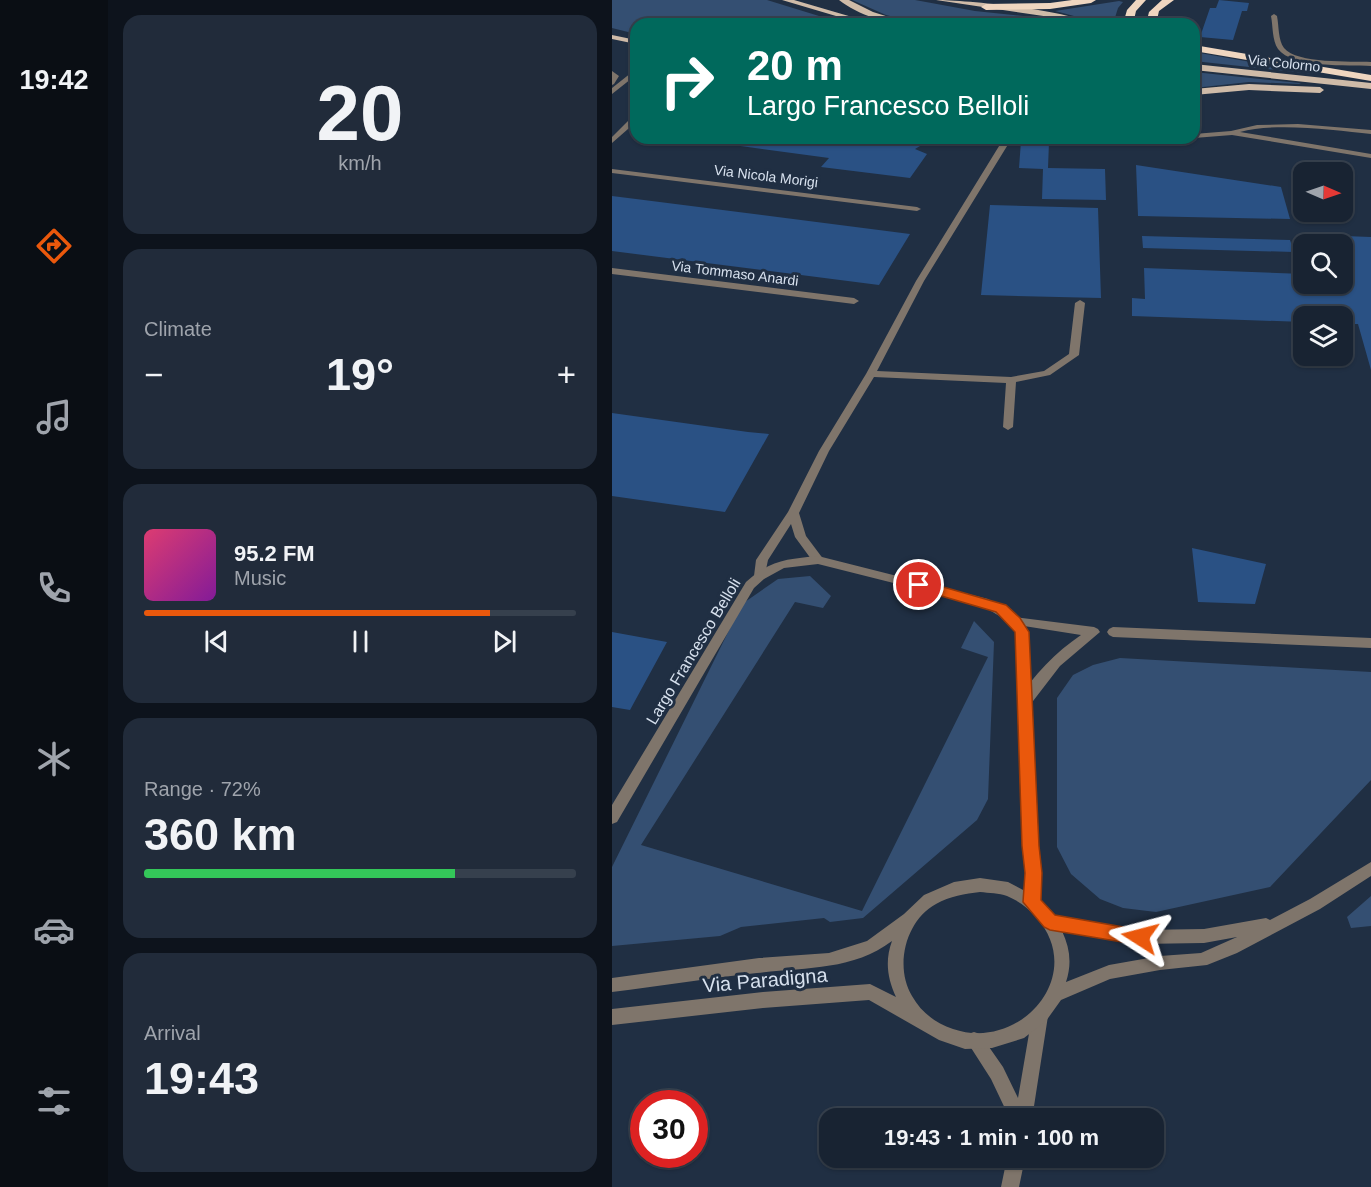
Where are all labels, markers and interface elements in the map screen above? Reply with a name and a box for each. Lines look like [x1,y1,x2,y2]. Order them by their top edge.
icon: right [648,42,726,120]
text: 20 m [747,42,843,89]
street label: Via Colorno [1247,51,1321,75]
text: 19:42 [19,65,89,95]
text: 20 [317,69,403,157]
text: Largo Francesco Belloli [747,91,1029,121]
text: km/h [338,152,382,174]
street label: Via Nicola Morigi [713,162,819,190]
north arrow [1293,162,1353,222]
map controls [1293,162,1353,366]
icon: directions [33,225,75,267]
button: search [1293,234,1353,294]
street label: Via Tommaso Anardi [671,257,799,289]
button: layers [1293,306,1353,366]
text: Climate [144,318,212,340]
text: 19° [326,349,394,400]
text: − [144,356,163,393]
text: + [557,356,576,393]
icon: music [33,396,75,438]
text: 95.2 FM [234,541,315,566]
pin [893,559,944,610]
icon: phone [33,567,75,609]
text: Music [234,567,286,589]
icon: arrive [902,568,935,601]
street label: Largo Francesco Belloli [643,575,744,727]
icon: previous [200,625,233,658]
icon: pause [344,625,377,658]
icon: next [488,625,521,658]
icon: climate [33,738,75,780]
text: Range · 72% [144,778,261,800]
text: 360 km [144,809,297,860]
position arrow [1108,905,1172,969]
icon: car [33,909,75,951]
street label: Via Paradigna [702,964,829,996]
text: Arrival [144,1022,201,1044]
text: 19:43 [144,1053,259,1104]
icon: filters [33,1080,75,1122]
speed limit sign: 30 [630,1090,708,1168]
text: 19:43 · 1 min · 100 m [884,1125,1099,1150]

